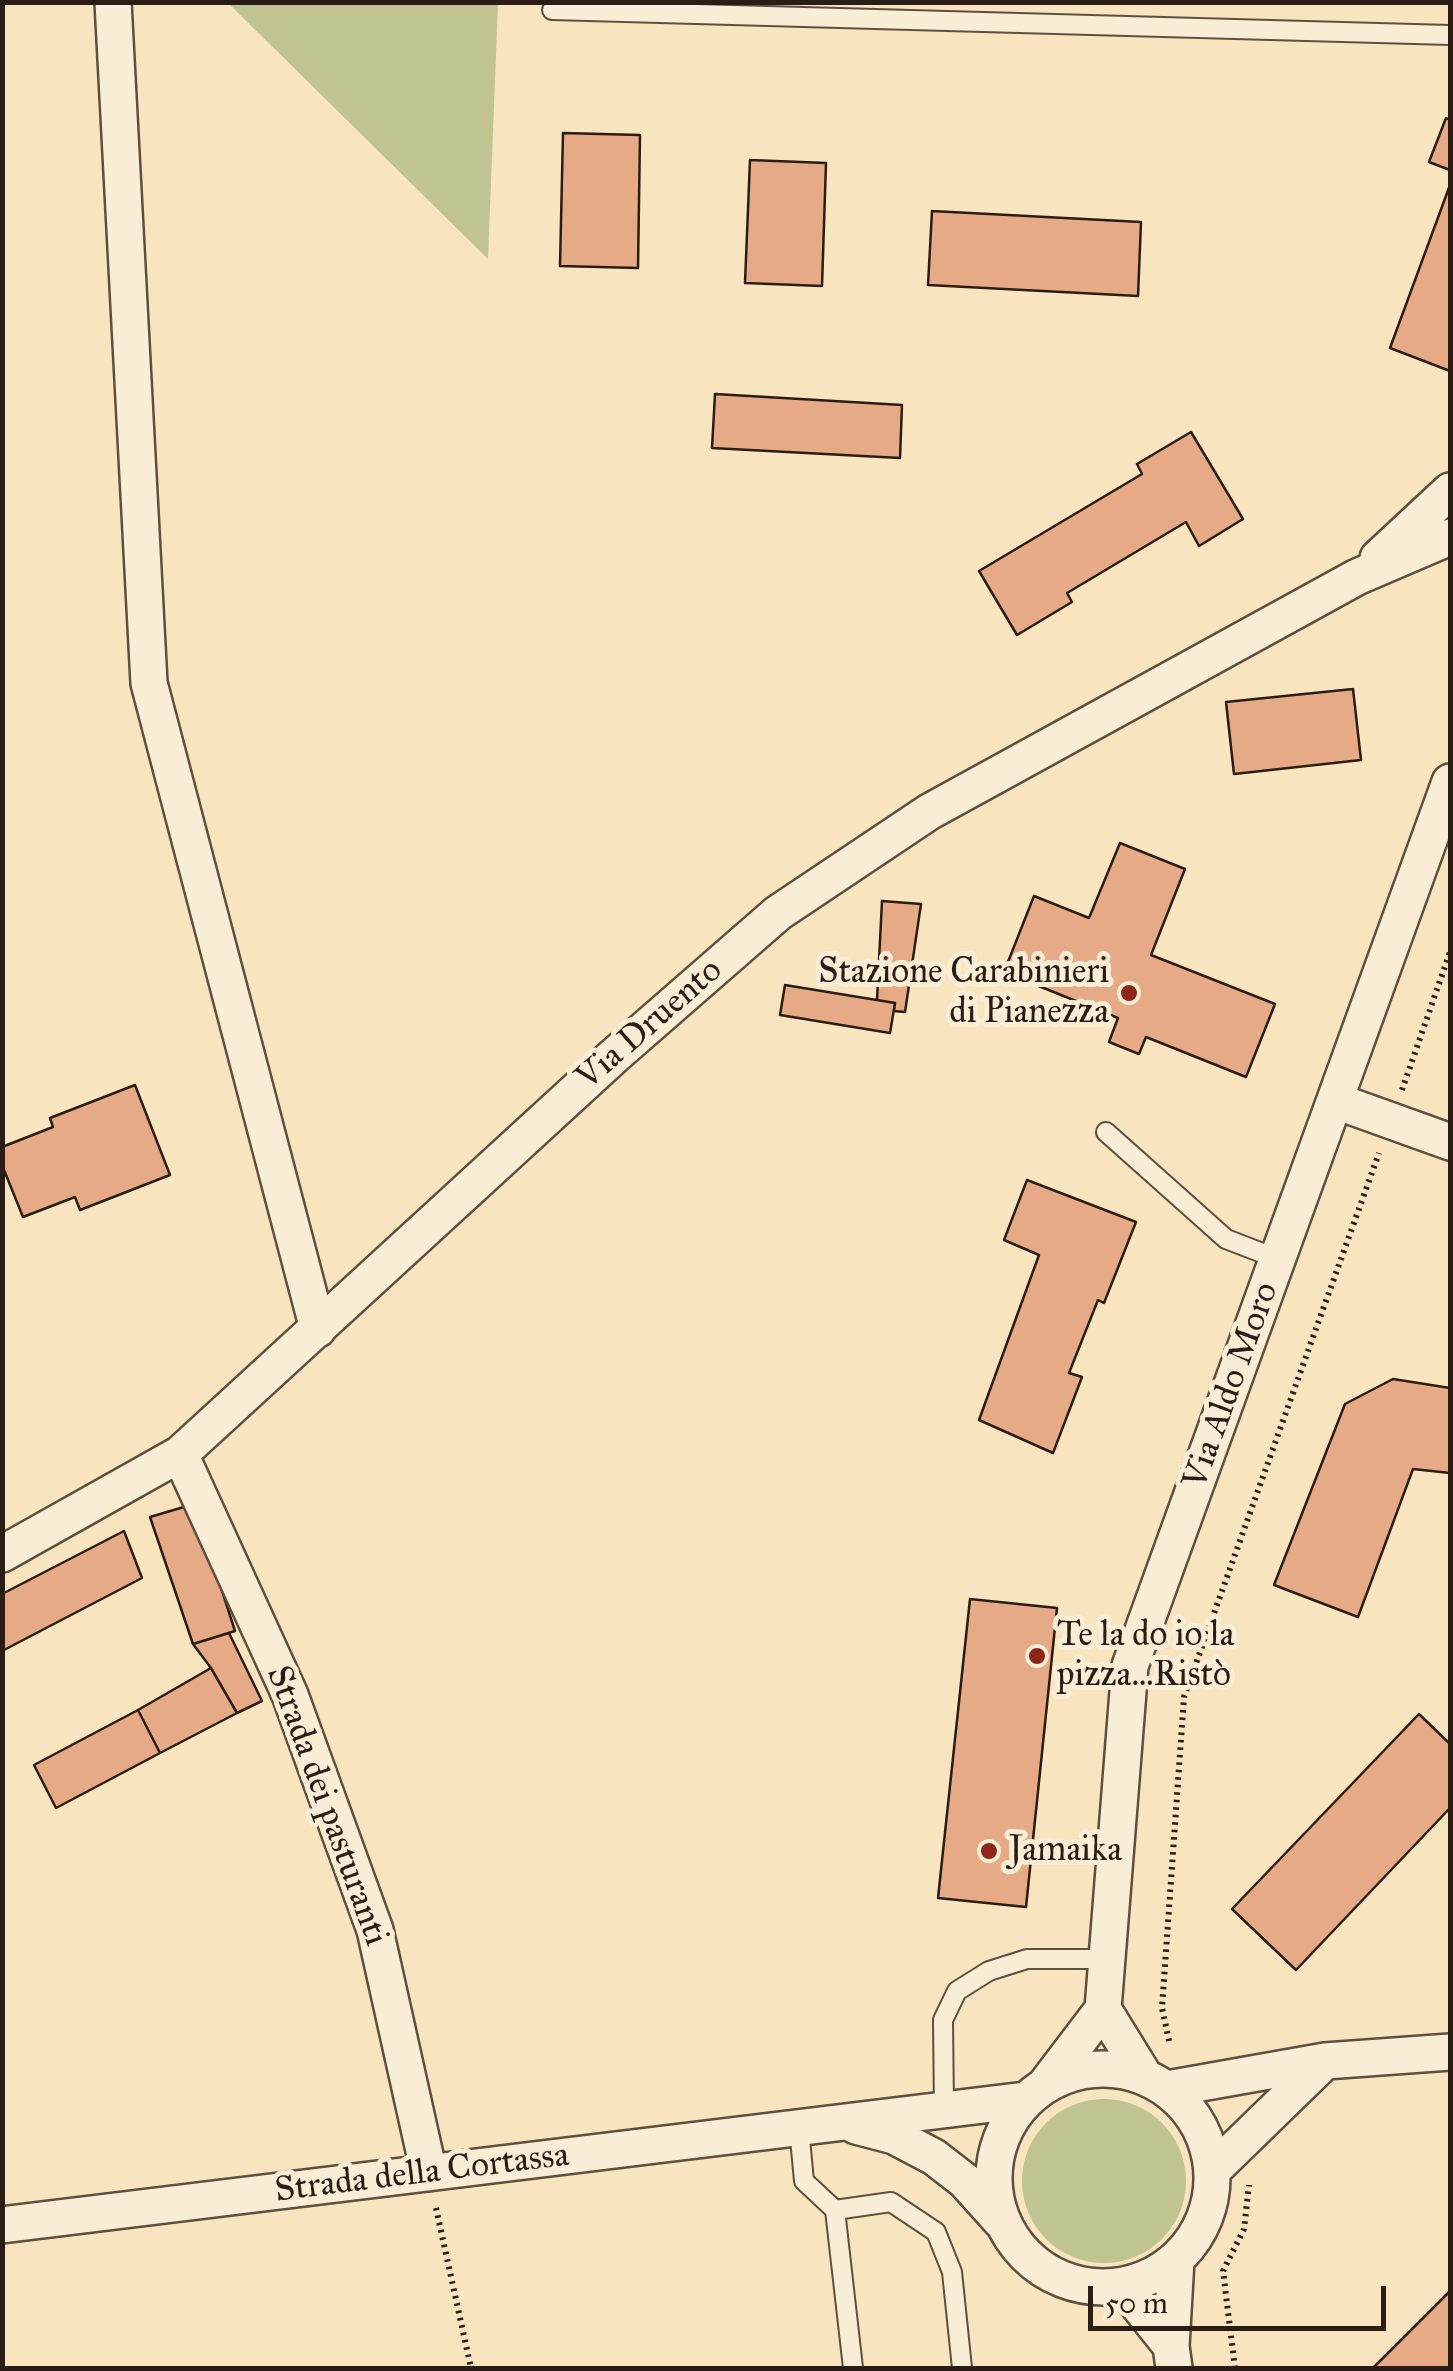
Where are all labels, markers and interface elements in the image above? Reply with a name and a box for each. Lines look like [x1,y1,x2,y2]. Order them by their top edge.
street label: Via Druento [568,950,732,1100]
place label: Stazione Carabinieri di Pianezza [818,952,1109,1034]
marker: Stazione Carabinieri di Pianezza [1118,982,1140,1004]
street label: Via Aldo Moro [1175,1277,1289,1495]
place label: Te la do io la pizza...Ristò [1057,1615,1234,1697]
marker: Te la do io la pizza...Ristò [1026,1645,1048,1667]
street label: Strada dei pasturanti [256,1660,396,1952]
place label: Jamaika [1009,1830,1122,1872]
marker: Jamaika [978,1840,1000,1862]
street label: Strada della Cortassa [273,2135,571,2213]
scale bar [1093,2266,1390,2328]
text: 50 m [1105,2285,1168,2321]

